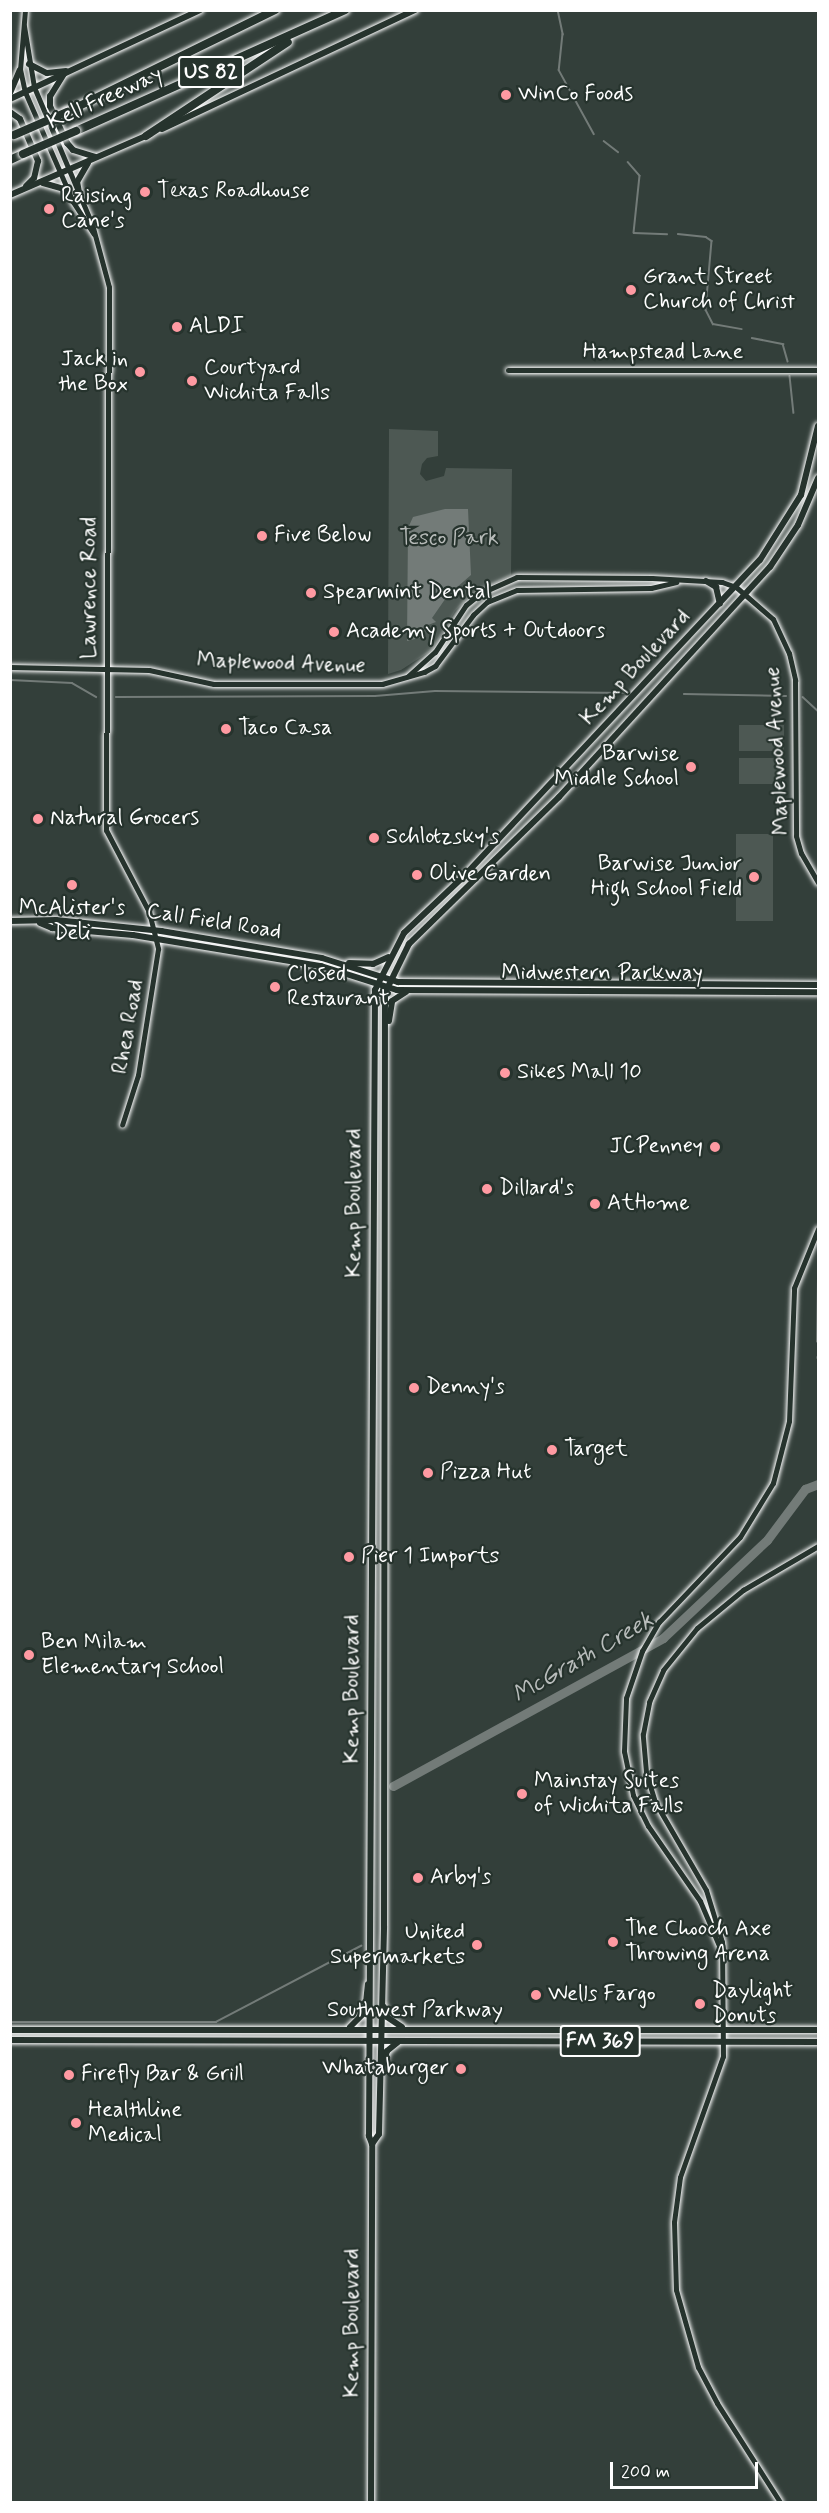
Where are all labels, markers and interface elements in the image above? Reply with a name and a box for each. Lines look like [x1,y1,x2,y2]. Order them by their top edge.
road number: US 82 [178,54,244,90]
street label: Kell Freeway [43,62,167,136]
place label: WinCo Foods [518,82,634,108]
marker: WinCo Foods [499,88,513,102]
place label: Texas Roadhouse [157,179,308,205]
place label: Raising Cane's [61,183,132,234]
marker: Texas Roadhouse [138,185,152,199]
marker: Raising Cane's [42,202,56,216]
place label: Grant Street Church of Christ [643,264,801,316]
marker: Grant Street Church of Christ [624,283,638,297]
place label: ALDI [189,314,244,340]
marker: ALDI [170,320,184,334]
street label: Hampstead Lane [585,340,741,366]
place label: Jack in the Box [58,346,128,398]
place label: Courtyard Wichita Falls [204,355,326,406]
marker: Jack in the Box [133,365,147,379]
marker: Courtyard Wichita Falls [185,374,199,388]
street label: Lawrence Road [77,518,103,658]
place label: Five Below [274,523,374,549]
park label: Tesco Park [401,526,497,552]
marker: Five Below [255,529,269,543]
place label: Spearmint Dental [323,580,491,606]
marker: Spearmint Dental [304,586,318,600]
street label: Kemp Boulevard [575,604,697,732]
place label: Academy Sports + Outdoors [346,619,614,645]
marker: Academy Sports + Outdoors [327,625,341,639]
street label: Maplewood Avenue [194,648,368,680]
street label: Maplewood Avenue [760,664,796,838]
place label: Taco Casa [238,716,331,742]
marker: Taco Casa [219,722,233,736]
place label: Barwise Middle School [553,741,679,792]
marker: Barwise Middle School [684,760,698,774]
place label: Natural Grocers [50,806,198,832]
marker: Natural Grocers [31,812,45,826]
place label: Schlotzsky's [386,825,499,851]
marker: Schlotzsky's [367,831,381,845]
place label: Barwise Junior High School Field [590,851,742,902]
place label: Olive Garden [429,862,549,888]
marker: Olive Garden [410,868,424,882]
marker: Barwise Junior High School Field [747,870,761,884]
marker: McAlister's Deli [65,878,79,892]
place label: McAlister's Deli [19,895,125,946]
street label: Call Field Road [145,898,283,946]
place label: Closed Restaurant [287,961,389,1012]
street label: Midwestern Parkway [504,961,700,987]
street label: Rhea Road [108,977,150,1077]
marker: Closed Restaurant [268,980,282,994]
place label: Sikes Mall 10 [517,1060,640,1086]
marker: Sikes Mall 10 [498,1066,512,1080]
street label: Kemp Boulevard [342,1128,368,1278]
place label: JCPenney [609,1134,703,1160]
marker: JCPenney [708,1140,722,1154]
place label: Dillard's [499,1176,574,1202]
marker: Dillard's [480,1182,494,1196]
place label: AtHome [607,1191,690,1217]
marker: AtHome [588,1197,602,1211]
place label: Denny's [426,1375,505,1401]
marker: Denny's [407,1381,421,1395]
place label: Target [564,1437,628,1463]
marker: Target [545,1443,559,1457]
place label: Pizza Hut [440,1460,529,1486]
marker: Pizza Hut [421,1466,435,1480]
place label: Pier 1 Imports [361,1544,499,1570]
marker: Pier 1 Imports [342,1550,356,1564]
water label: McGrath Creek [507,1606,659,1710]
street label: Kemp Boulevard [340,1614,366,1764]
place label: Ben Milam Elementary School [41,1629,224,1681]
marker: Ben Milam Elementary School [22,1648,36,1662]
place label: Mainstay Suites of Wichita Falls [534,1768,681,1820]
marker: Mainstay Suites of Wichita Falls [515,1787,529,1801]
place label: Arby's [430,1865,491,1891]
marker: Arby's [411,1871,425,1885]
place label: The Chooch Axe Throwing Arena [625,1916,773,1968]
place label: United Supermarkets [330,1919,465,1970]
marker: The Chooch Axe Throwing Arena [606,1935,620,1949]
marker: United Supermarkets [470,1938,484,1952]
place label: Daylight Donuts [712,1978,793,2030]
place label: Wells Fargo [548,1982,654,2008]
marker: Wells Fargo [529,1988,543,2002]
marker: Daylight Donuts [693,1997,707,2011]
street label: Southwest Parkway [327,1998,503,2024]
road number: FM 369 [560,2023,640,2059]
place label: Whataburger [322,2056,449,2082]
place label: Firefly Bar & Grill [81,2062,243,2088]
marker: Whataburger [454,2062,468,2076]
marker: Firefly Bar & Grill [62,2068,76,2082]
place label: Healthline Medical [88,2097,182,2148]
marker: Healthline Medical [69,2116,83,2130]
street label: Kemp Boulevard [340,2248,366,2398]
scale bar [613,2450,762,2488]
text: 200 m [621,2460,670,2484]

